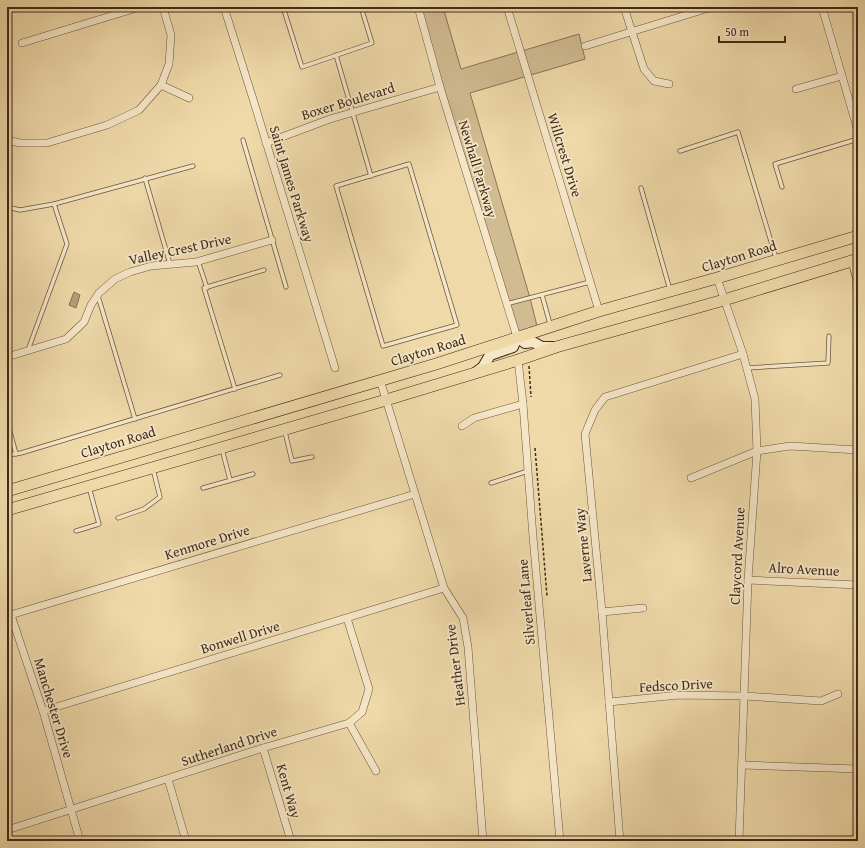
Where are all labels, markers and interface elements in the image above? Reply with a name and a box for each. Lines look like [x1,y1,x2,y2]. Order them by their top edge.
scale bar [719,18,785,44]
text: 50 m [725,23,749,40]
street label: Boxer Boulevard [299,77,398,125]
street label: Willcrest Drive [543,110,587,200]
street label: Newhall Parkway [454,118,502,220]
street label: Saint James Parkway [265,123,319,245]
street label: Valley Crest Drive [127,228,233,270]
street label: Clayton Road [699,235,779,277]
street label: Clayton Road [388,329,468,371]
street label: Clayton Road [78,421,158,463]
street label: Claycord Avenue [724,506,750,605]
street label: Laverne Way [569,507,597,583]
street label: Kenmore Drive [162,519,252,564]
street label: Alro Avenue [768,557,841,581]
street label: Silverleaf Lane [512,558,540,646]
street label: Bonwell Drive [198,615,282,658]
street label: Heather Drive [440,623,470,707]
street label: Manchester Drive [29,655,79,761]
street label: Fedsco Drive [639,673,714,697]
street label: Sutherland Drive [178,721,280,771]
street label: Kent Way [272,761,306,821]

